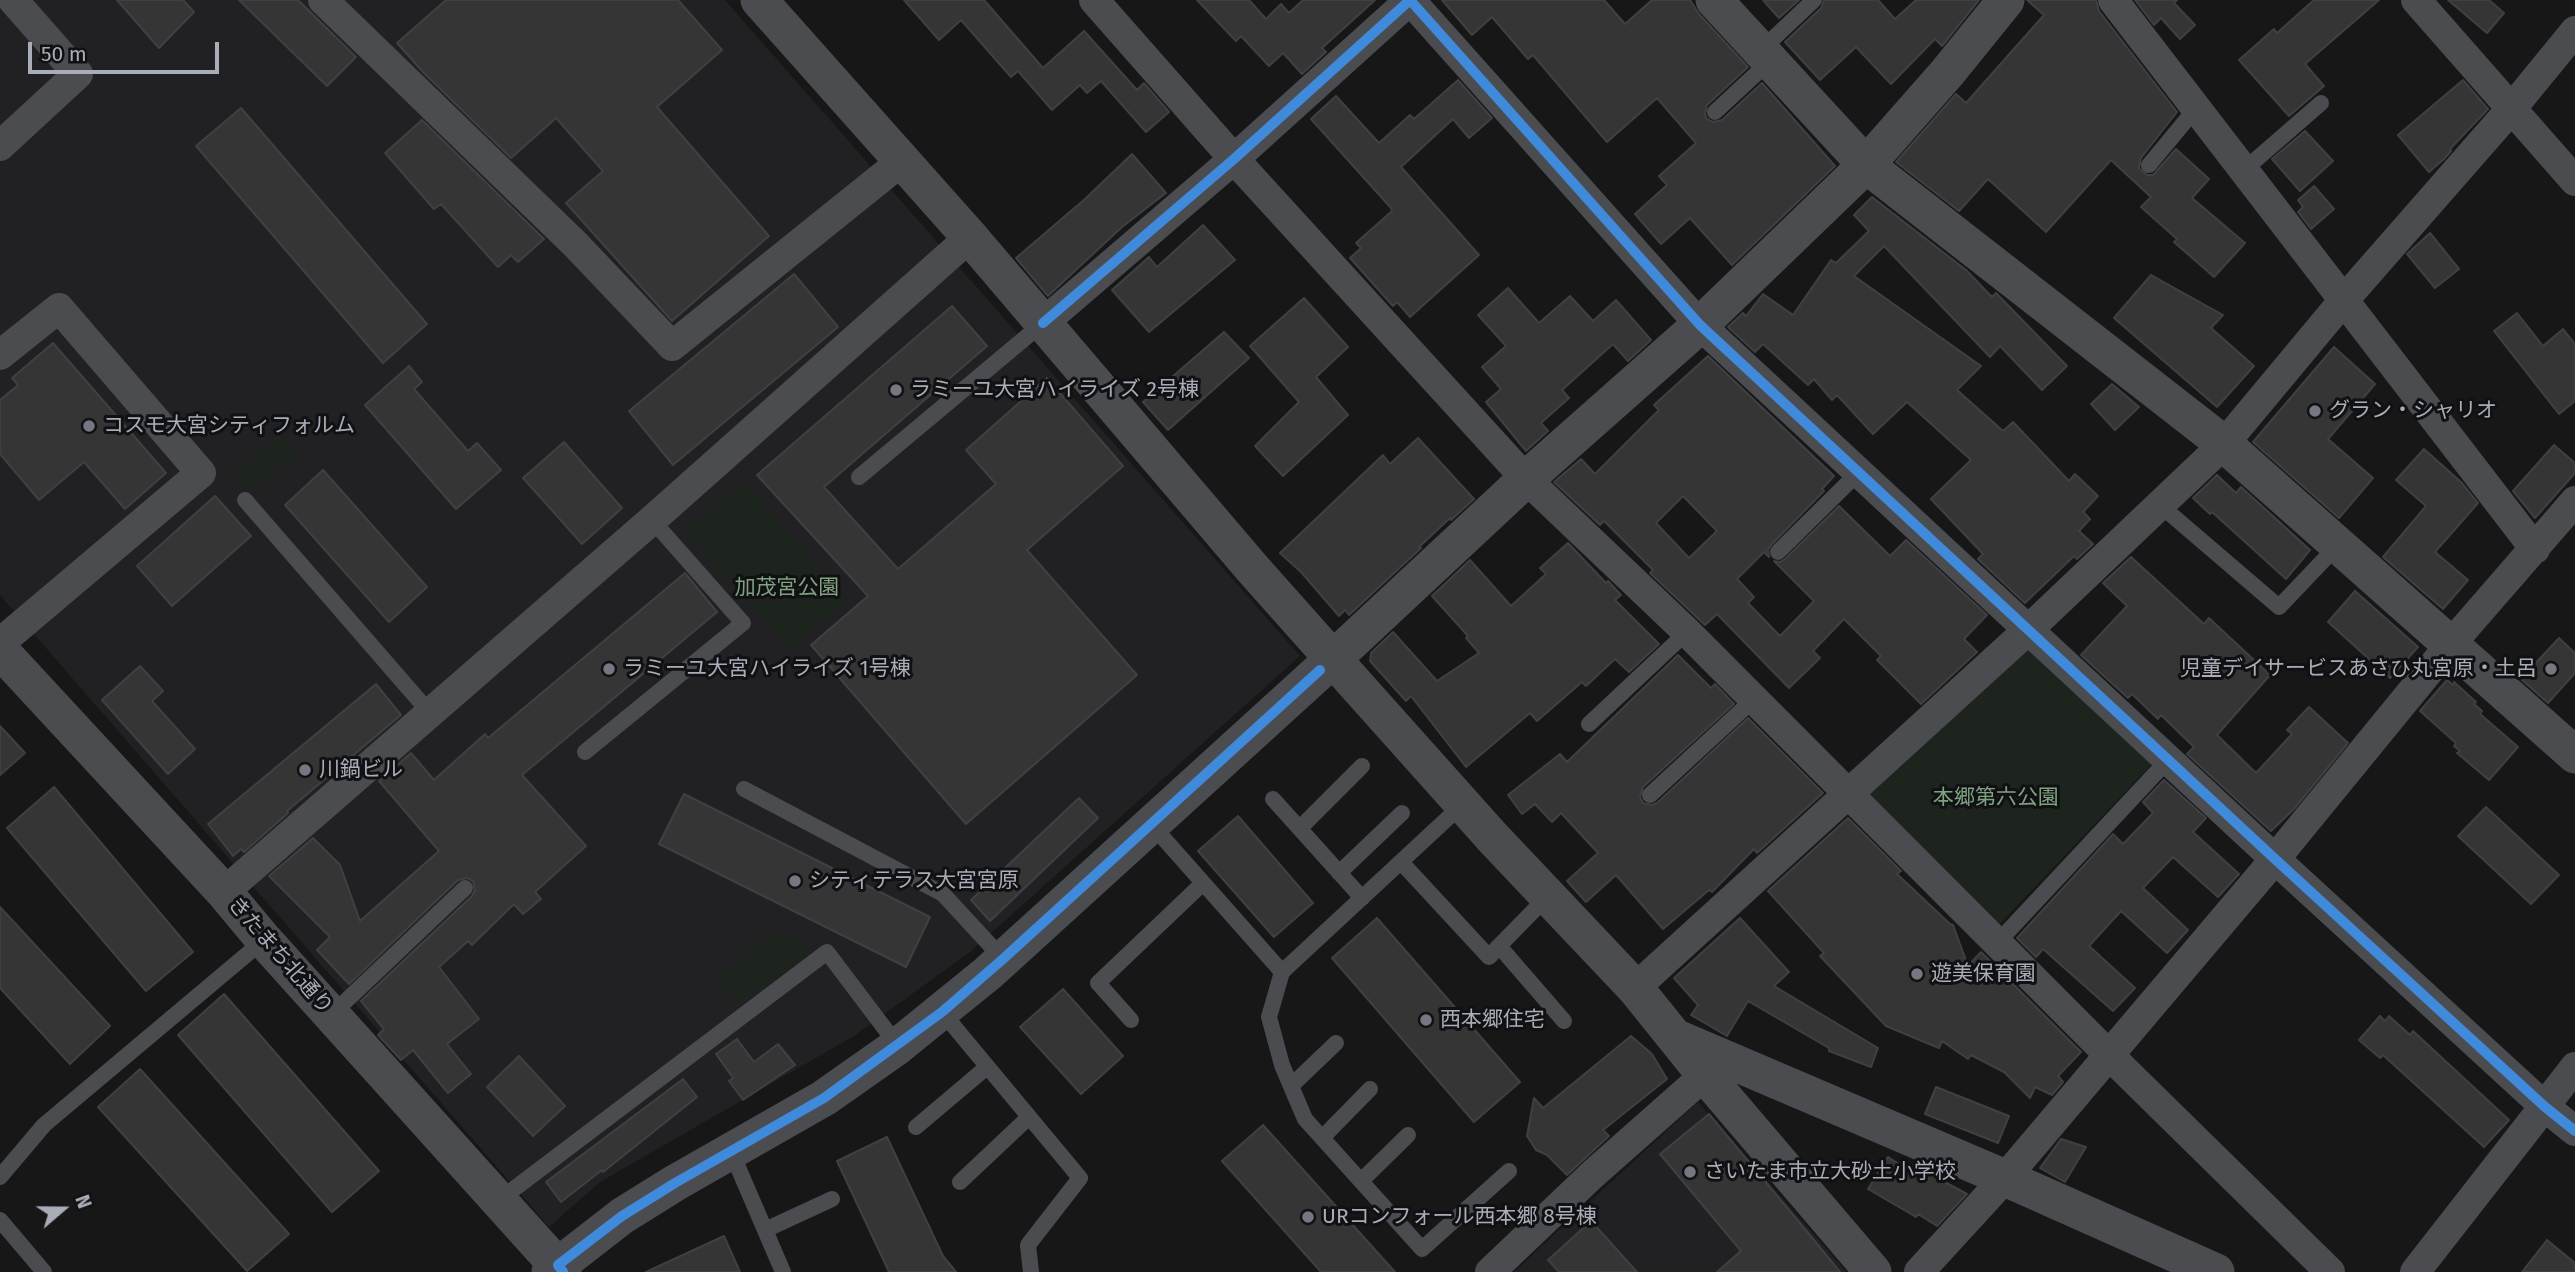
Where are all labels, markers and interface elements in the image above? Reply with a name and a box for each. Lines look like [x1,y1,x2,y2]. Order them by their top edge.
scale bar [32,28,222,72]
text: 50 m [41,41,87,67]
place label: ラミーユ大宮ハイライズ 2号棟 [910,377,1199,403]
marker: ラミーユ大宮ハイライズ 2号棟 [888,382,904,398]
place label: グラン・シャリオ [2329,398,2497,424]
marker: グラン・シャリオ [2307,403,2323,419]
place label: コスモ大宮シティフォルム [103,413,355,439]
marker: コスモ大宮シティフォルム [81,418,97,434]
park label: 加茂宮公園 [735,575,839,601]
place label: ラミーユ大宮ハイライズ 1号棟 [623,656,911,682]
place label: 児童デイサービスあさひ丸宮原・土呂 [2180,656,2537,682]
marker: ラミーユ大宮ハイライズ 1号棟 [601,661,617,677]
marker: 児童デイサービスあさひ丸宮原・土呂 [2543,661,2559,677]
place label: 川鍋ビル [319,757,403,783]
marker: 川鍋ビル [297,762,313,778]
park label: 本郷第六公園 [1933,785,2059,811]
place label: シティテラス大宮宮原 [809,868,1019,894]
marker: シティテラス大宮宮原 [787,873,803,889]
street label: きたまち北通り [222,892,338,1020]
place label: 遊美保育園 [1931,961,2036,987]
marker: 遊美保育園 [1909,966,1925,982]
place label: 西本郷住宅 [1440,1007,1545,1033]
marker: 西本郷住宅 [1418,1012,1434,1028]
place label: さいたま市立大砂土小学校 [1704,1159,1956,1185]
marker: さいたま市立大砂土小学校 [1682,1164,1698,1180]
north arrow [28,1174,98,1244]
text: N [70,1192,96,1211]
place label: URコンフォール西本郷 8号棟 [1322,1204,1597,1230]
marker: URコンフォール西本郷 8号棟 [1300,1209,1316,1225]

